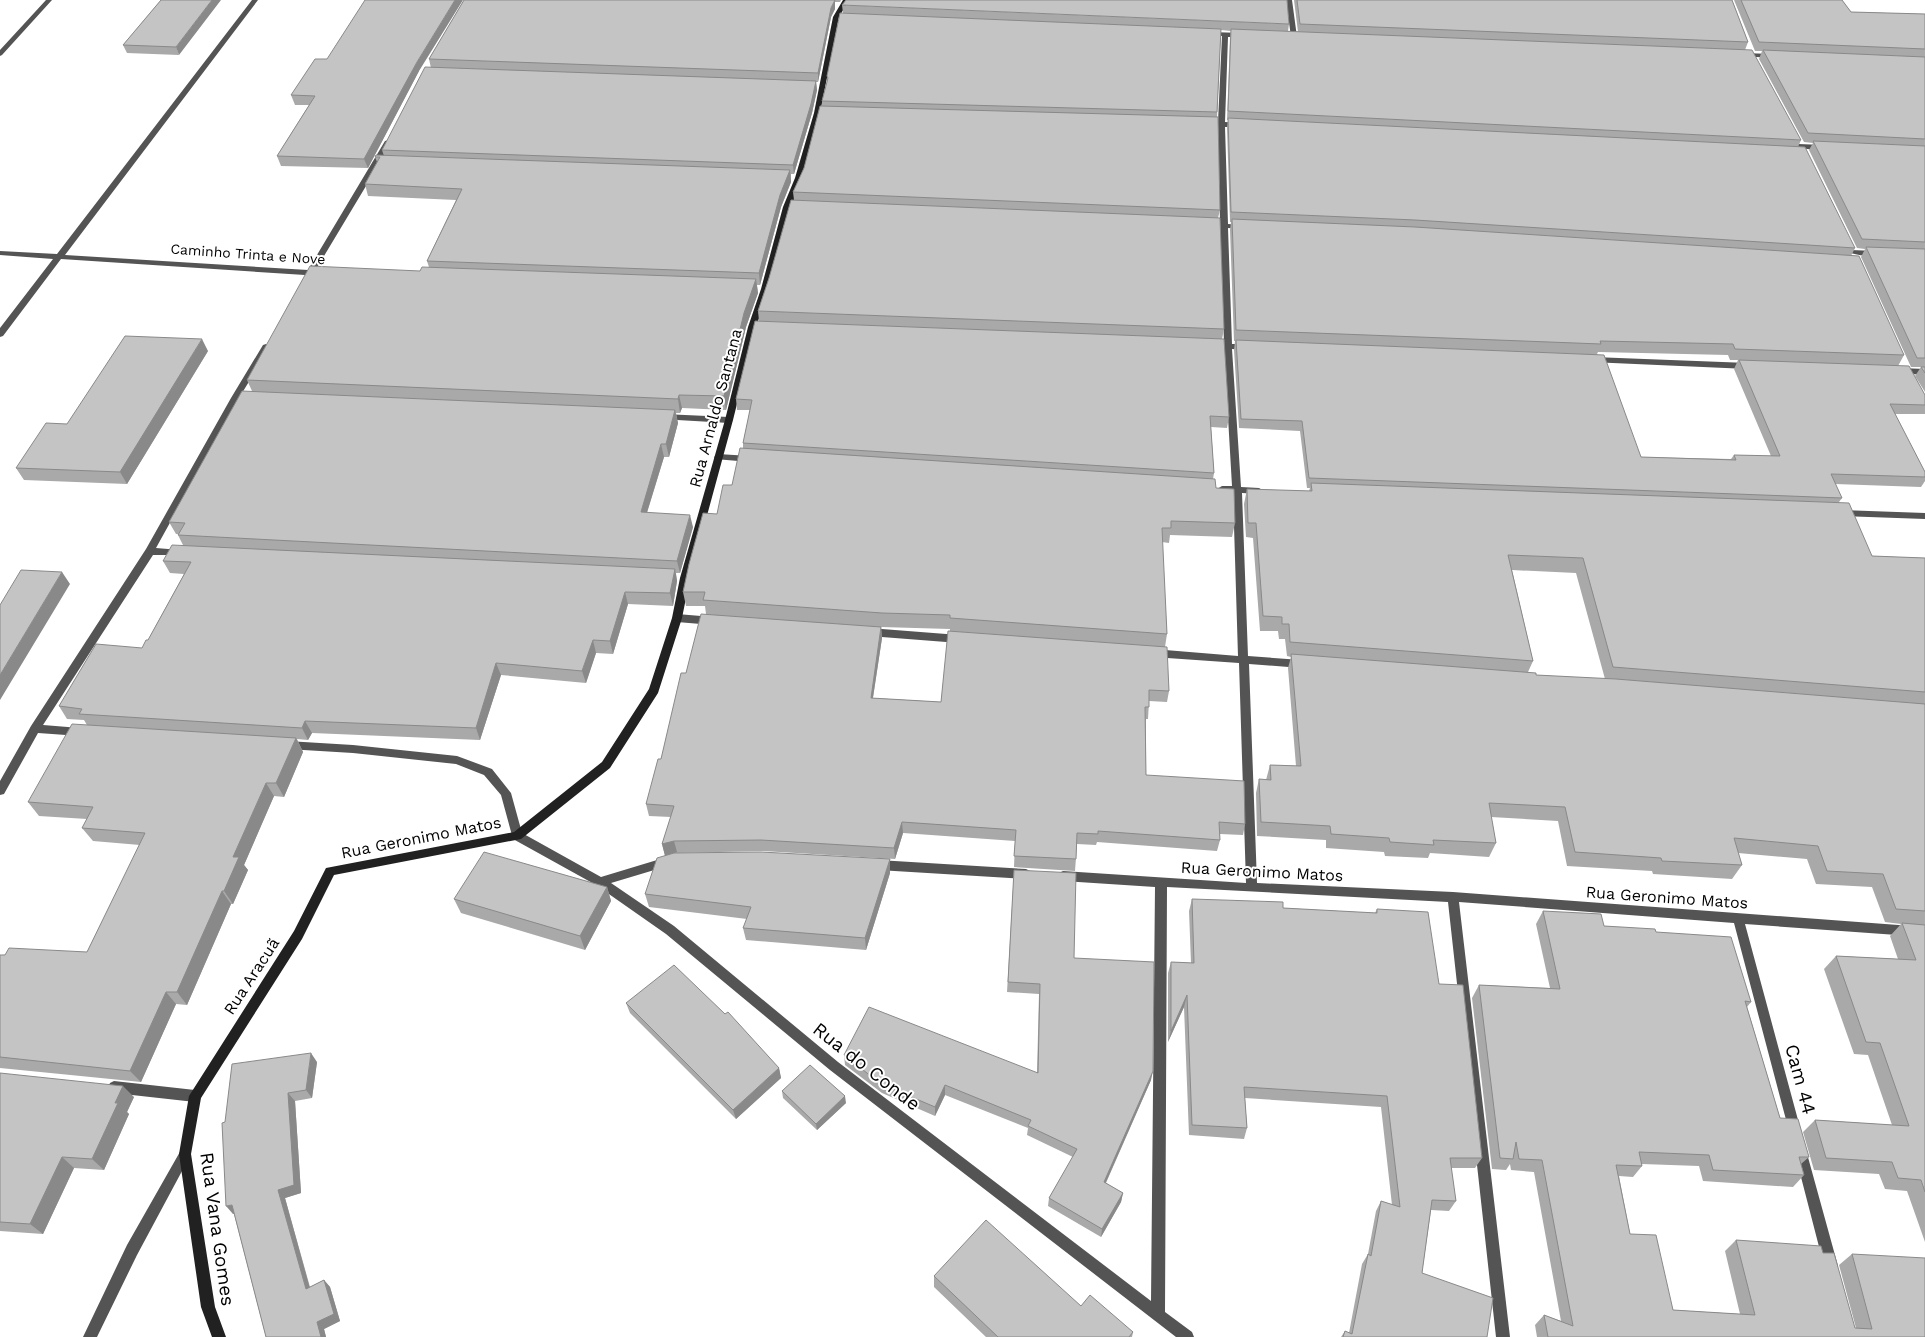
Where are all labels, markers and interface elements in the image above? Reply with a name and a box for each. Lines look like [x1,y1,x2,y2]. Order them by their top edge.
street label: Caminho Trinta e Nove [170,241,326,267]
street label: Rua Arnaldo Santana [685,327,746,490]
street label: Rua Geronimo Matos [339,813,503,862]
street label: Rua Geronimo Matos [1180,858,1344,885]
street label: Rua Geronimo Matos [1585,882,1749,913]
street label: Rua Aracuã [220,934,283,1018]
street label: Rua do Conde [808,1017,925,1115]
street label: Cam 44 [1780,1042,1821,1117]
street label: Rua Vana Gomes [195,1151,240,1307]

